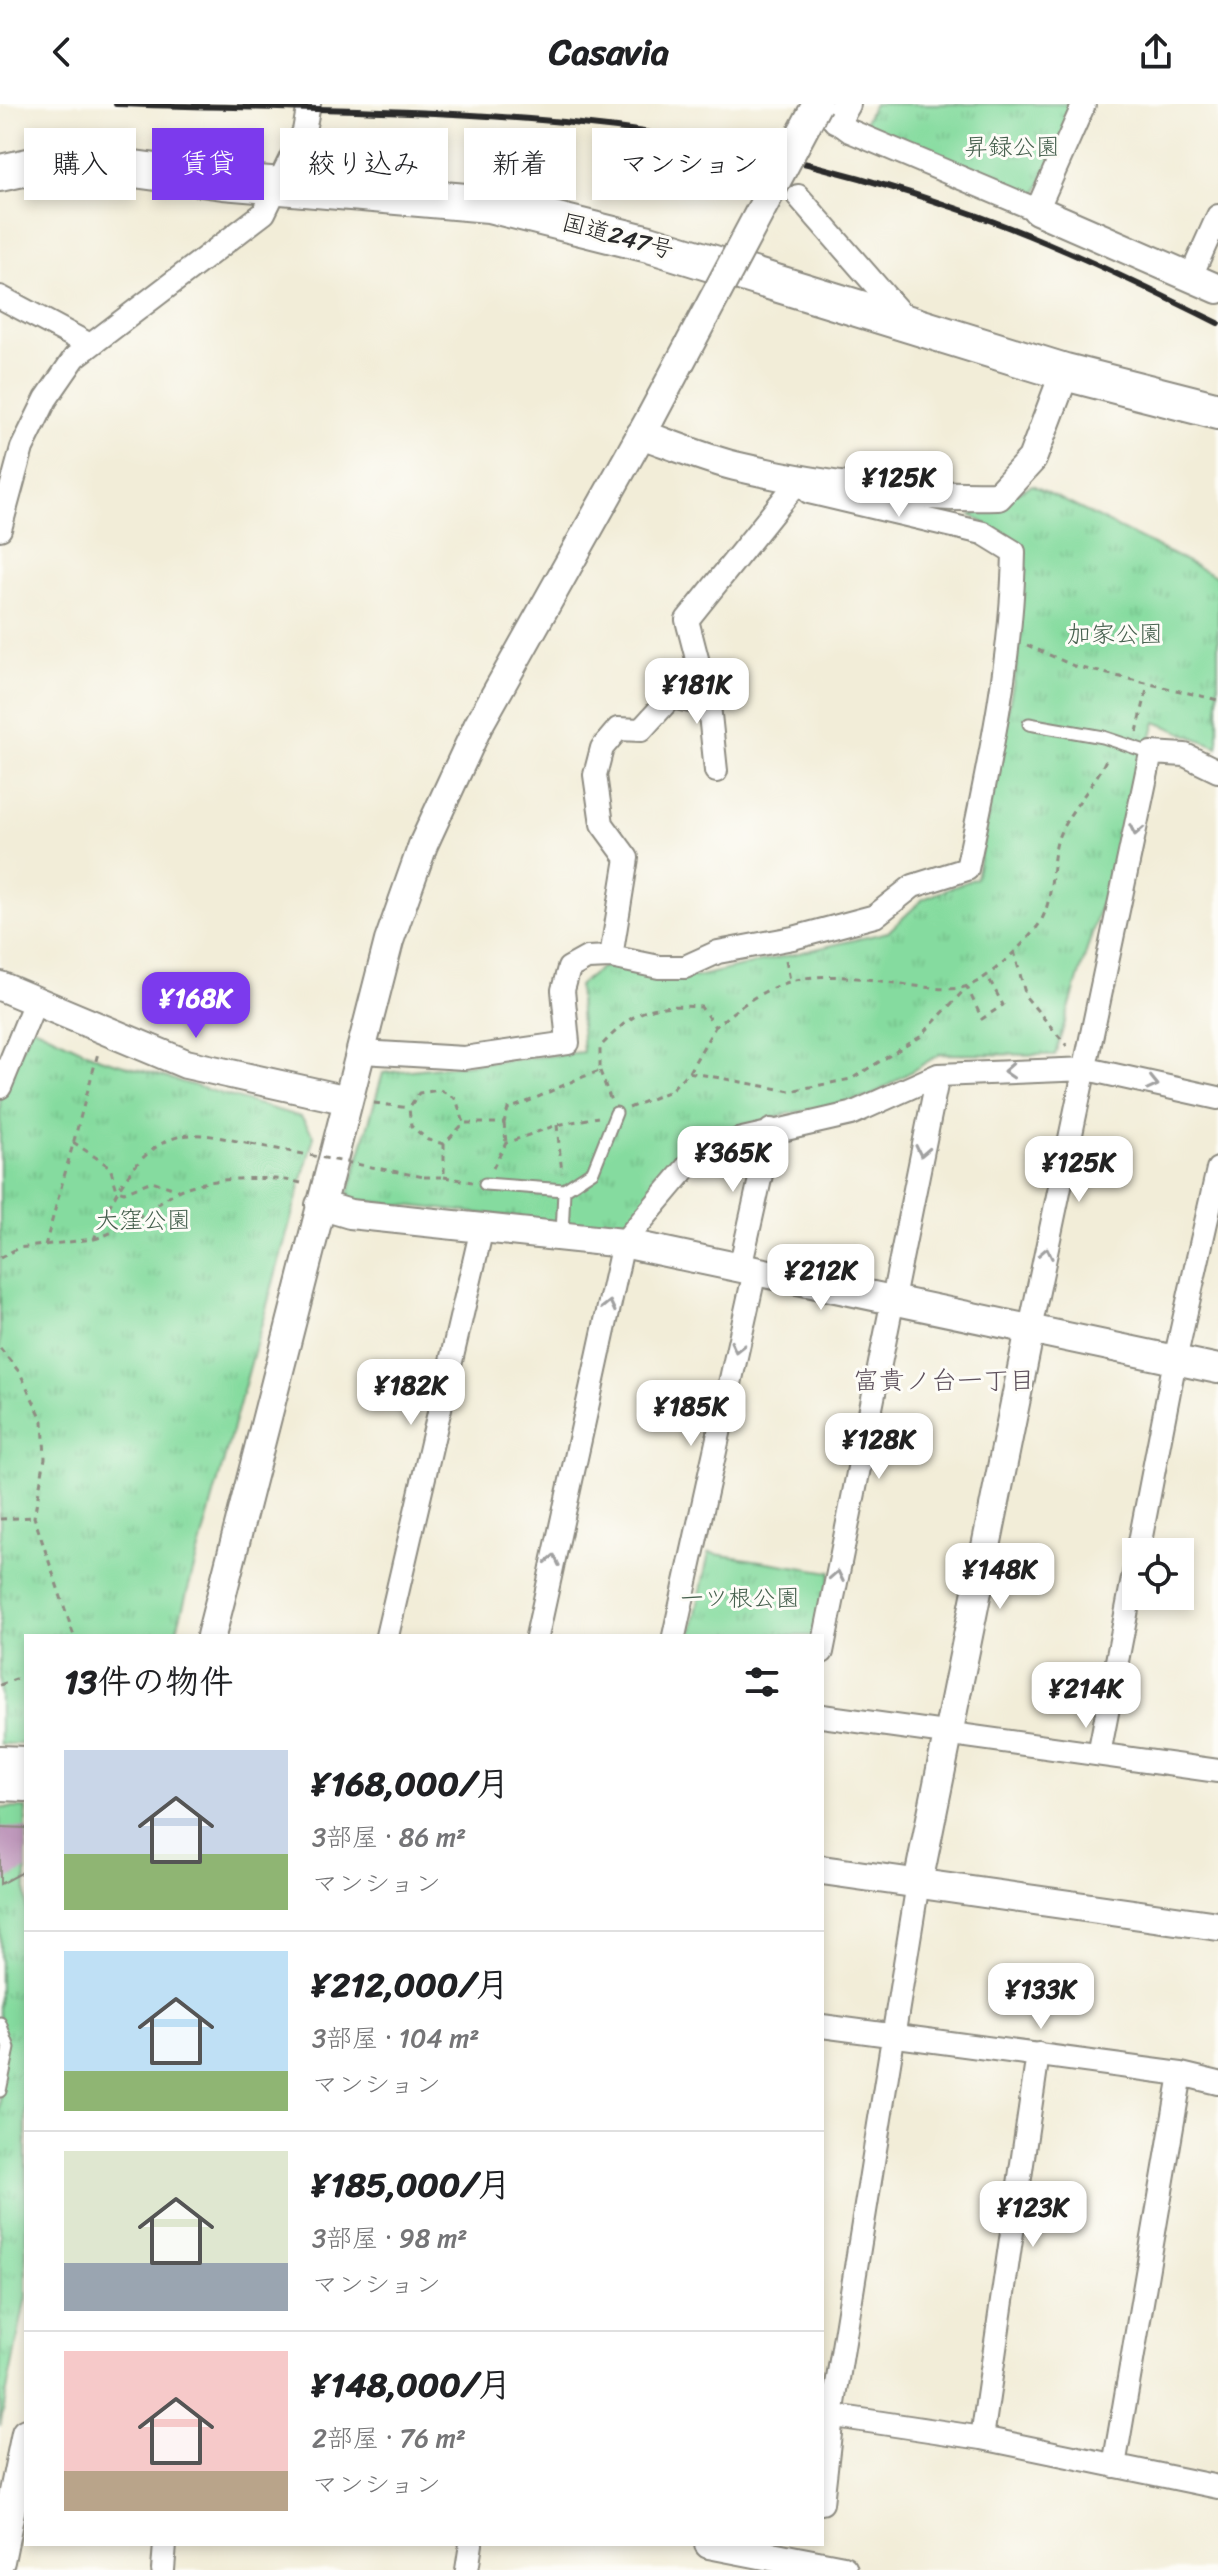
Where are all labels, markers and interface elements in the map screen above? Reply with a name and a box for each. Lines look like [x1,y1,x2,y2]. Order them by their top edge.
text: Casavia [549,20,669,84]
icon: back [40,30,84,74]
icon: share [1134,30,1178,74]
park label: 昇録公園 [964,126,1060,168]
chip: 購入 [24,128,136,200]
chip: 賃貸 [152,128,264,200]
chip: 絞り込み [280,128,448,200]
chip: 新着 [464,128,576,200]
chip: マンション [592,128,787,200]
street label: 国道247号 [557,201,679,271]
pin: ¥125K [843,451,955,519]
text: ¥125K [863,454,935,500]
park label: 加家公園 [1067,613,1163,655]
pin: ¥181K [641,658,753,726]
text: ¥181K [663,661,731,707]
one-way arrow [1128,823,1145,837]
pin: ¥168K [140,972,252,1040]
text: ¥168K [160,975,232,1021]
one-way arrow [1002,1062,1015,1079]
one-way arrow [1145,1075,1159,1092]
pin: ¥365K [677,1126,789,1194]
text: ¥365K [695,1129,771,1175]
pin: ¥125K [1023,1136,1135,1204]
text: ¥125K [1043,1139,1115,1185]
one-way arrow [914,1144,931,1157]
park label: 大窪公園 [95,1199,191,1241]
pin: ¥212K [765,1244,877,1312]
one-way arrow [1036,1246,1053,1259]
text: ¥212K [785,1247,857,1293]
one-way arrow [600,1299,617,1313]
one-way arrow [729,1339,746,1353]
district label: 富貴ノ台一丁目 [853,1357,1035,1403]
pin: ¥182K [355,1359,467,1427]
text: ¥182K [375,1362,447,1408]
pin: ¥185K [635,1380,747,1448]
text: ¥185K [655,1383,727,1429]
pin: ¥128K [823,1413,935,1481]
text: ¥128K [843,1416,915,1462]
map controls [1122,1538,1194,1610]
button: locate [1122,1538,1194,1610]
pin: ¥148K [944,1543,1056,1611]
text: ¥148K [963,1546,1037,1592]
one-way arrow [544,1553,561,1567]
one-way arrow [828,1570,845,1583]
park label: 一ツ根公園 [680,1577,800,1619]
text: 13件の物件 [64,1652,233,1712]
icon: filters [740,1660,784,1704]
pin: ¥214K [1030,1662,1142,1730]
text: ¥214K [1050,1665,1122,1711]
text: ¥168,000/月 [312,1754,510,1814]
icon: home [128,1782,224,1878]
text: 3部屋 · 86 m² [312,1814,466,1860]
text: マンション [312,1860,441,1906]
text: ¥212,000/月 [312,1955,509,2015]
pin: ¥133K [985,1963,1097,2031]
text: ¥133K [1006,1966,1076,2012]
icon: home [128,1983,224,2079]
text: 3部屋 · 104 m² [312,2015,480,2061]
text: マンション [312,2061,441,2107]
text: ¥185,000/月 [312,2155,511,2215]
pin: ¥123K [977,2181,1089,2249]
icon: home [128,2183,224,2279]
text: ¥123K [998,2184,1068,2230]
text: 3部屋 · 98 m² [312,2215,467,2261]
text: マンション [312,2261,441,2307]
text: ¥148,000/月 [312,2355,512,2415]
icon: home [128,2383,224,2479]
text: 2部屋 · 76 m² [312,2415,466,2461]
text: マンション [312,2461,441,2507]

